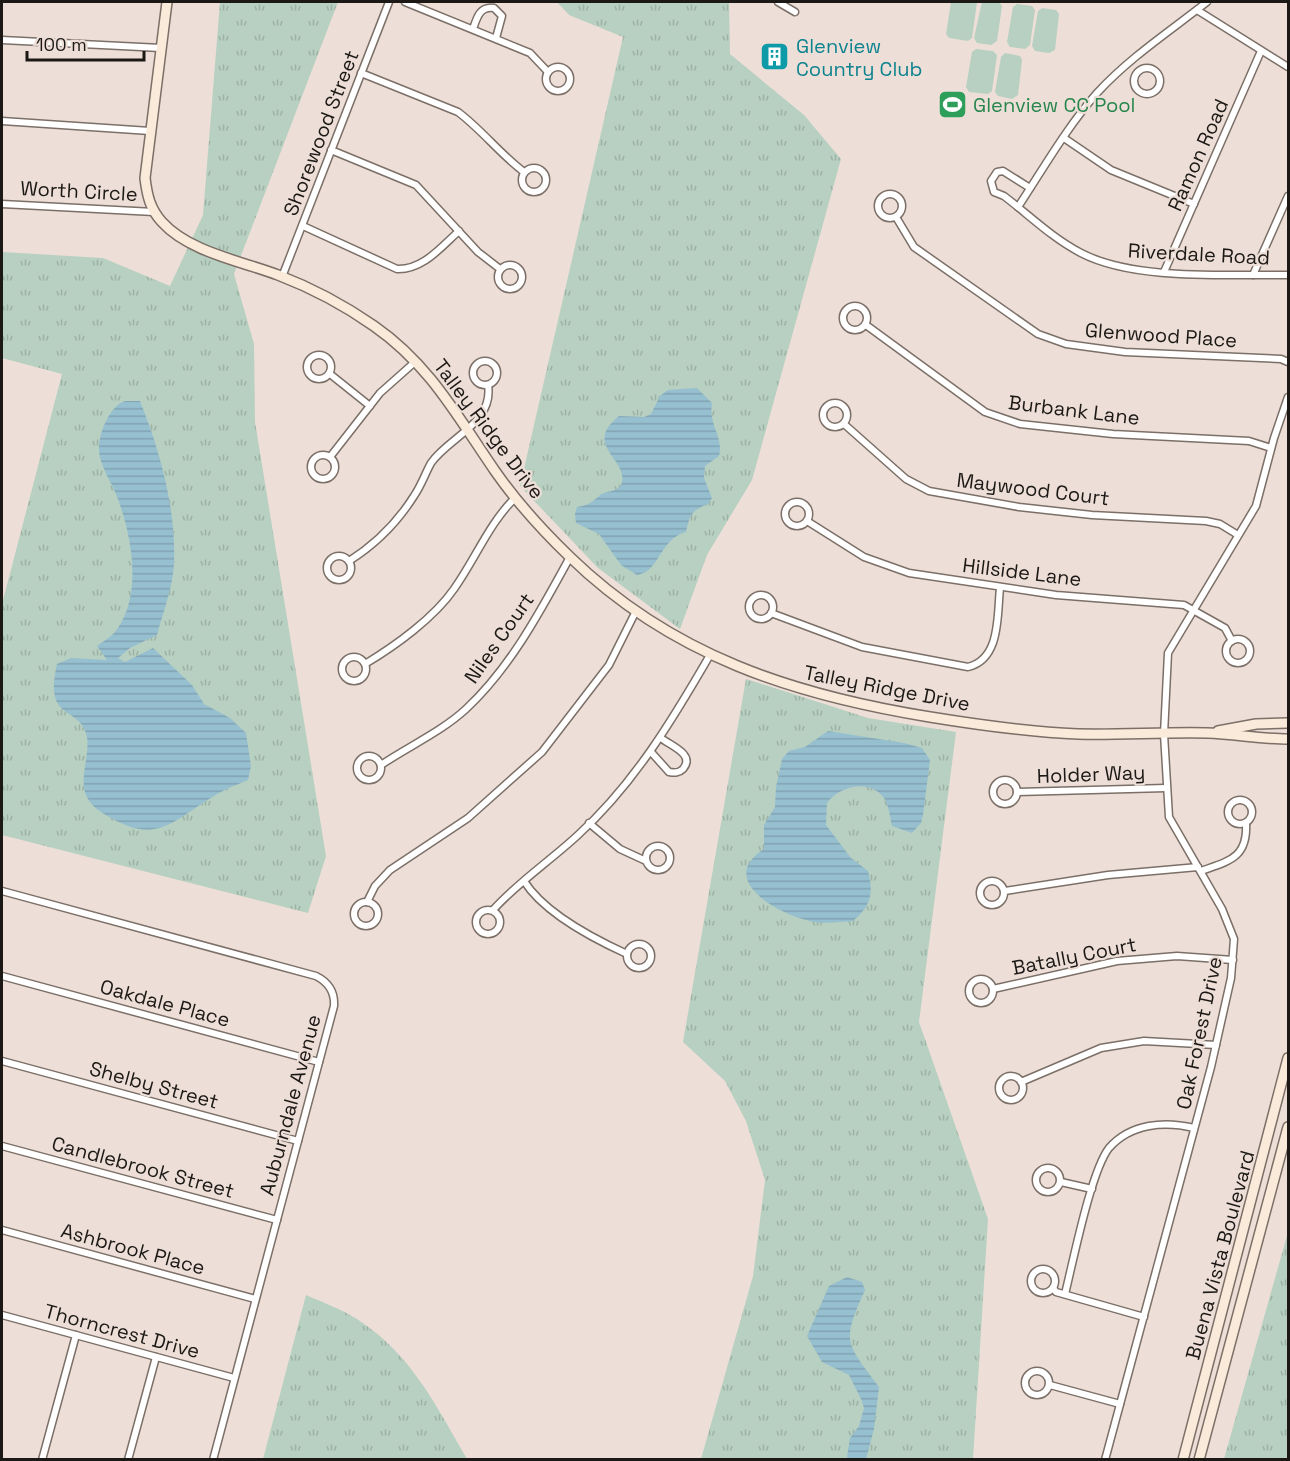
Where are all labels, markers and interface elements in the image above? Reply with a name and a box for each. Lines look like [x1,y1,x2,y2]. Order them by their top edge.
scale bar [27,24,144,62]
text: 100 m [36,33,87,56]
place label: Glenview Country Club [796,33,922,82]
building icon: Glenview Country Club [759,41,791,73]
street label: Shorewood Street [277,46,365,220]
sports icon: Glenview CC Pool [936,89,968,121]
place label: Glenview CC Pool [973,92,1136,118]
street label: Ramon Road [1162,95,1234,215]
street label: Worth Circle [20,175,138,207]
street label: Riverdale Road [1127,237,1271,271]
street label: Glenwood Place [1084,317,1238,353]
street label: Talley Ridge Drive [428,354,550,504]
street label: Burbank Lane [1007,389,1141,431]
street label: Maywood Court [955,467,1111,511]
street label: Hillside Lane [961,552,1083,592]
street label: Niles Court [458,588,540,688]
street label: Talley Ridge Drive [802,659,972,717]
street label: Holder Way [1036,759,1146,789]
street label: Batally Court [1010,931,1138,981]
street label: Oak Forest Drive [1170,954,1228,1112]
street label: Oakdale Place [97,973,233,1033]
street label: Auburndale Avenue [253,1012,327,1198]
street label: Shelby Street [87,1055,221,1115]
street label: Candlebrook Street [49,1130,237,1204]
street label: Buena Vista Boulevard [1180,1148,1260,1362]
street label: Ashbrook Place [58,1217,208,1281]
street label: Thorncrest Drive [41,1298,203,1364]

